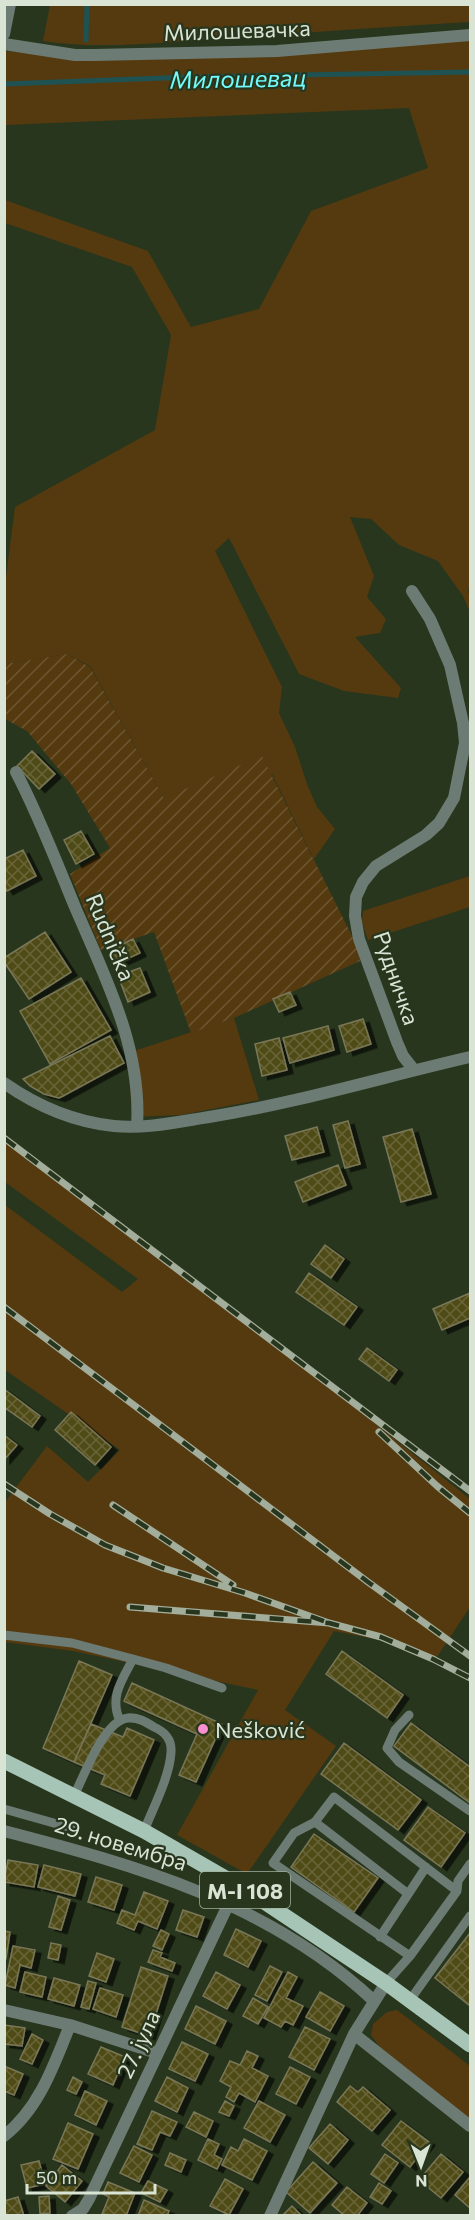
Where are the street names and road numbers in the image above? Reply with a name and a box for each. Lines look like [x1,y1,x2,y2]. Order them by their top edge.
street label: Милошевачка [163,14,311,46]
street label: Rudnička [81,889,141,985]
street label: Рудничка [368,928,426,1028]
street label: 29. новембра [52,1810,190,1876]
road number: M-I 108 [200,1872,290,1908]
street label: 27. јула [111,2006,165,2082]

